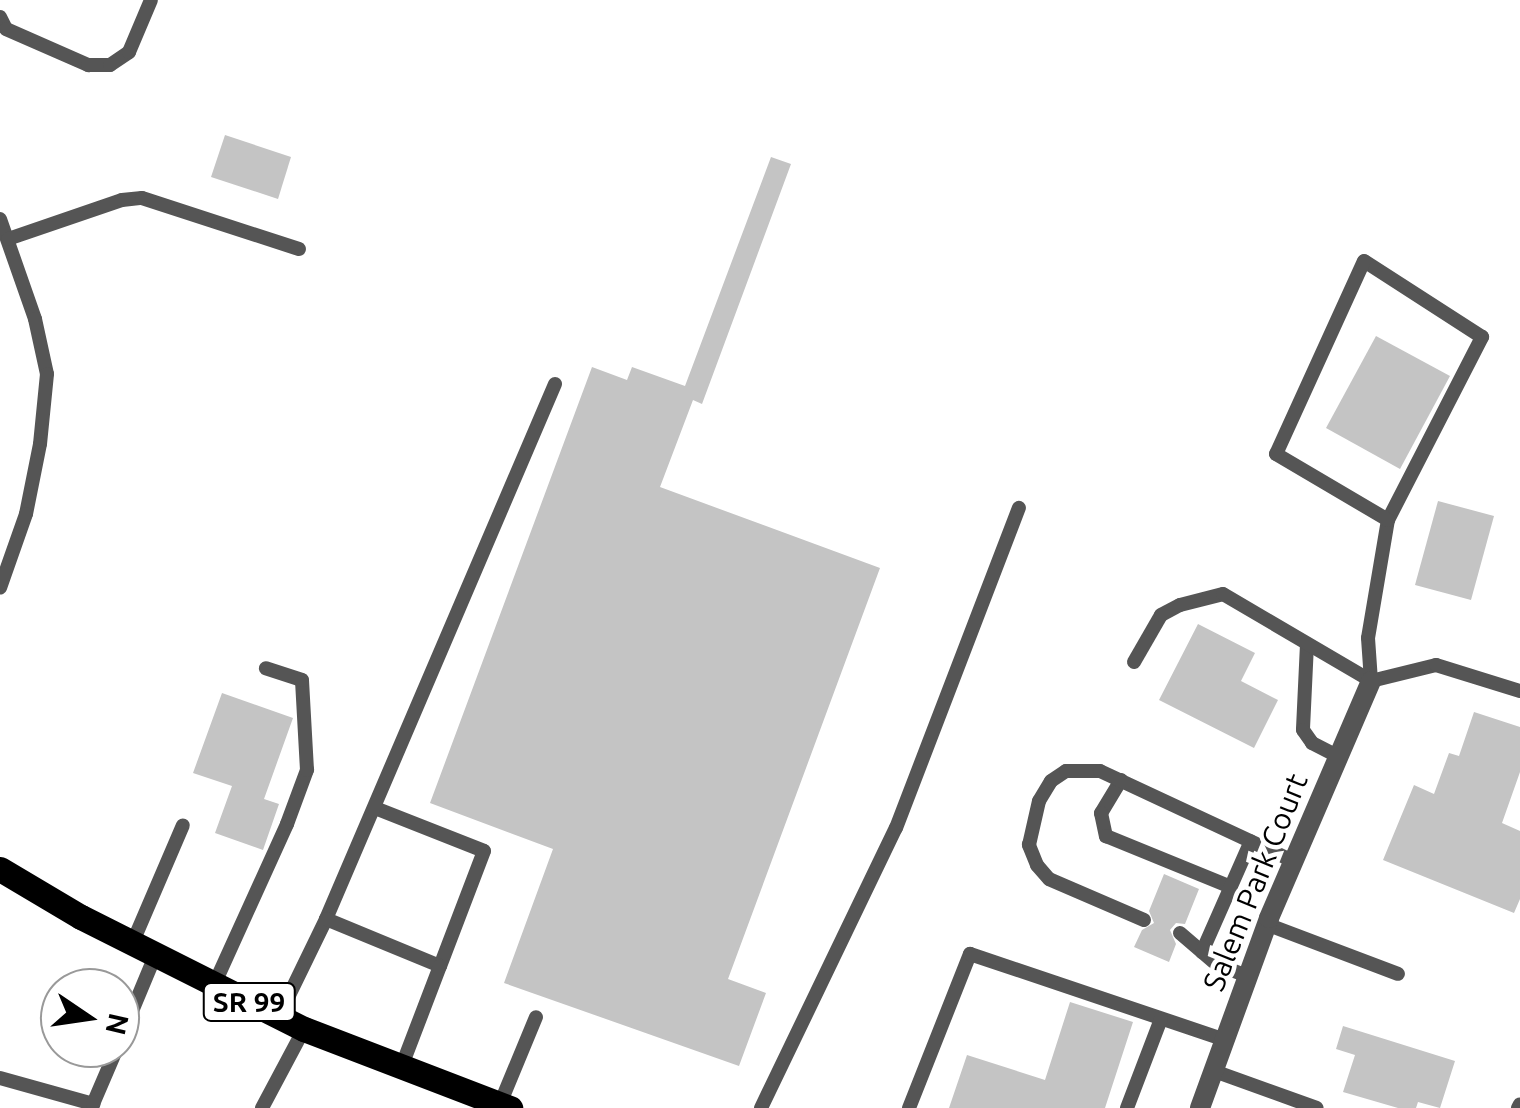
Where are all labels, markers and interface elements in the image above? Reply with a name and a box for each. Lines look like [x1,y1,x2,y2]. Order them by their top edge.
street label: Salem Park Court [1195,768,1315,996]
north arrow [40,968,140,1068]
road number: SR 99 [202,979,296,1025]
text: N [100,1011,135,1038]

